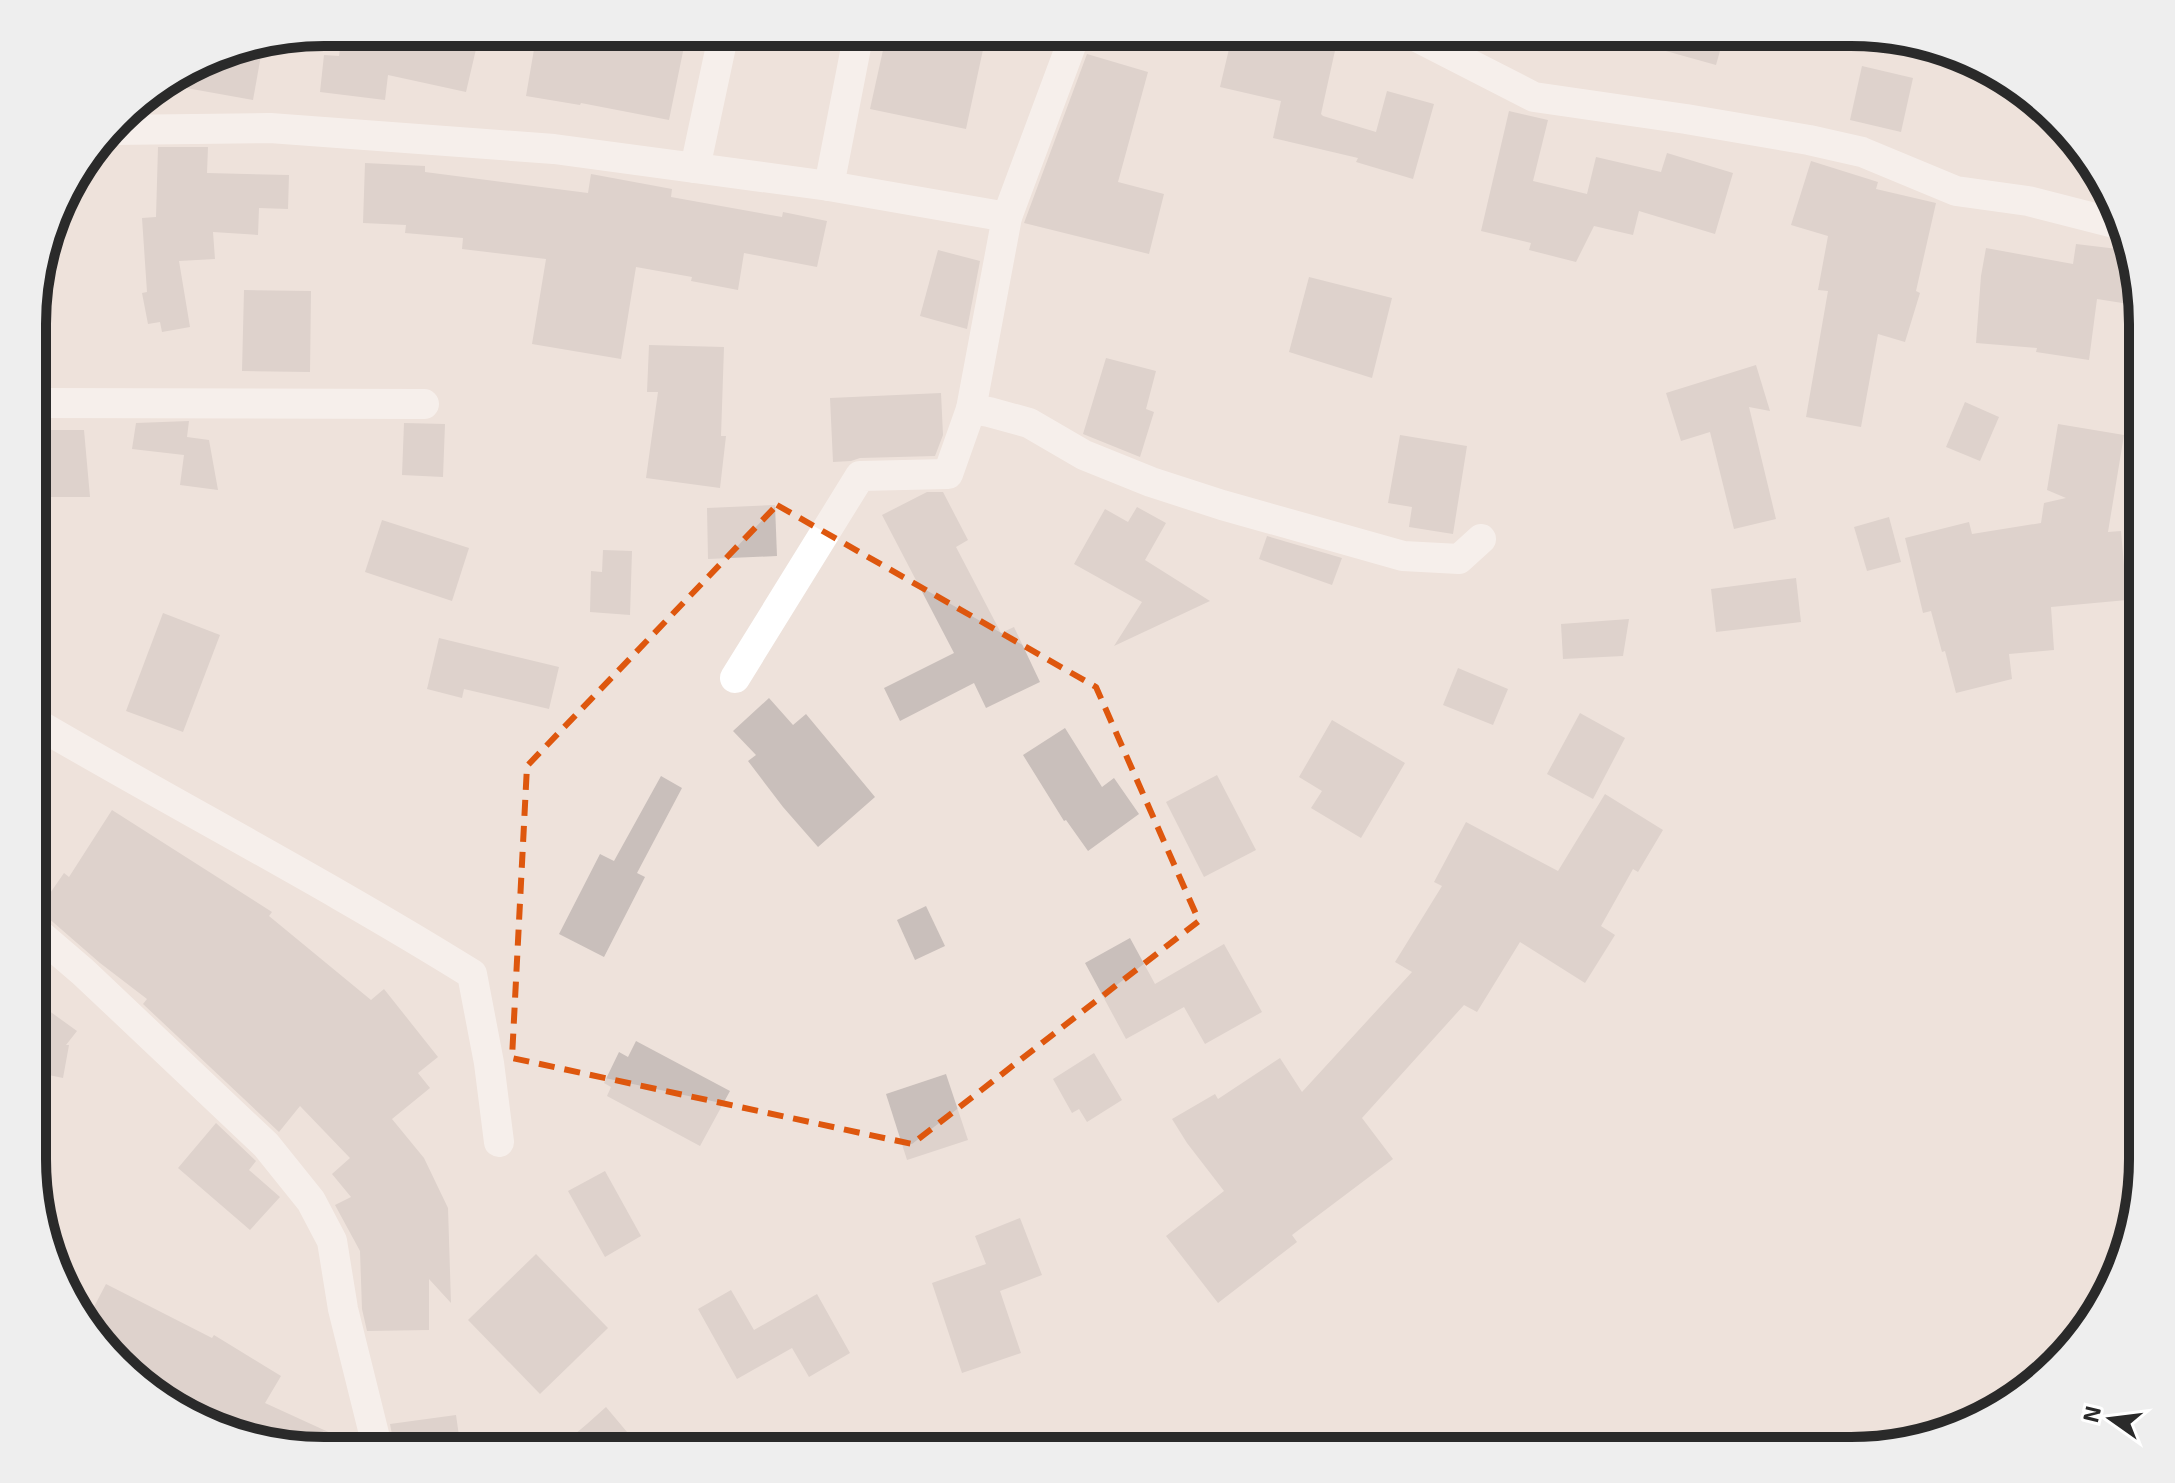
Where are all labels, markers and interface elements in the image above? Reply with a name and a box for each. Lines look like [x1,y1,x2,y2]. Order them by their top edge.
north arrow [2071,1379,2151,1459]
text: N [2076,1403,2105,1425]

